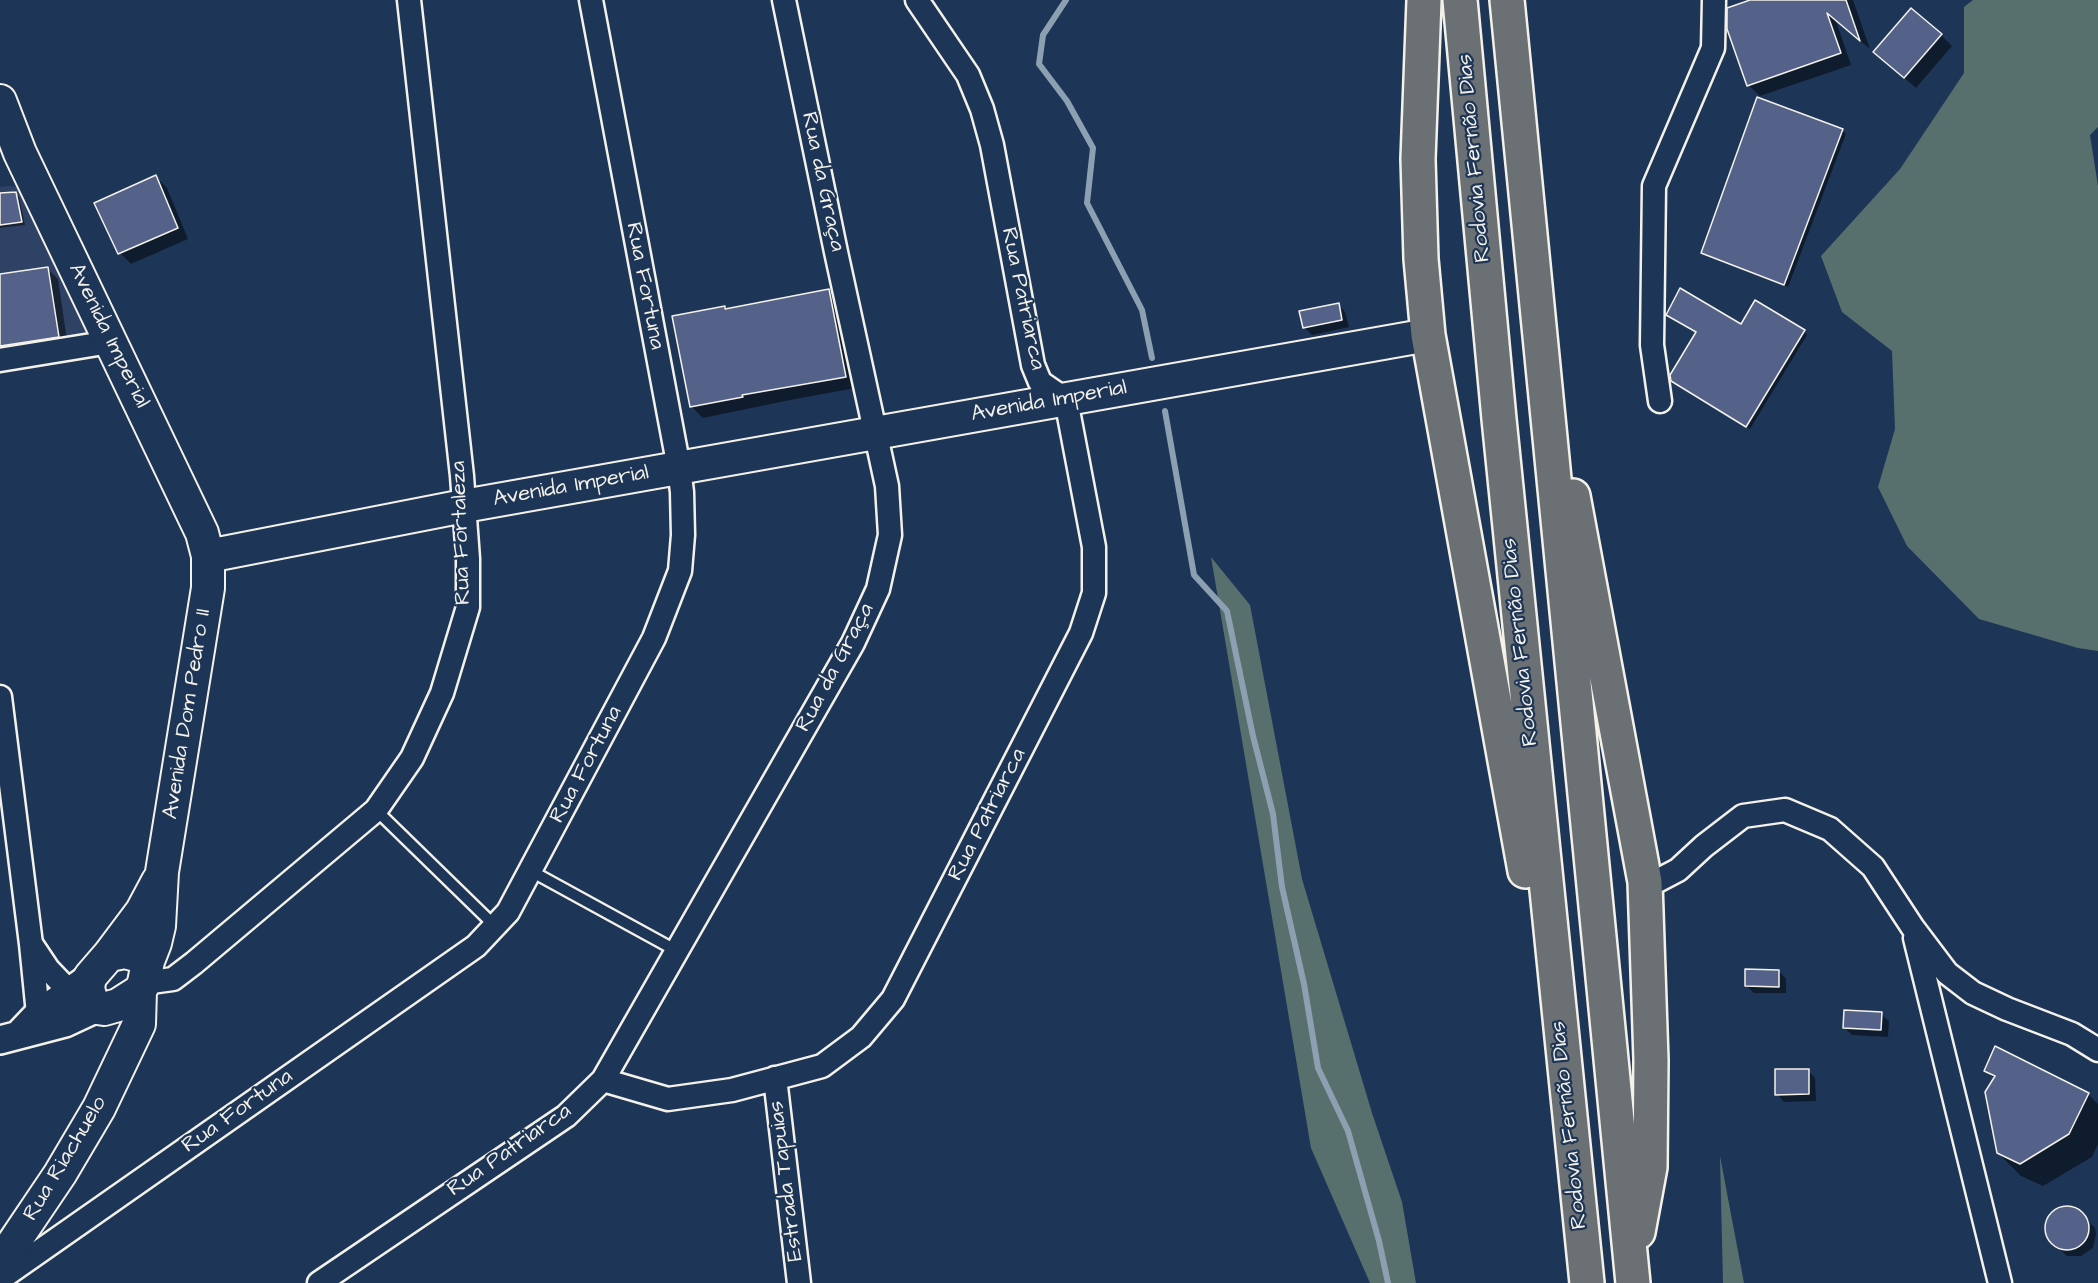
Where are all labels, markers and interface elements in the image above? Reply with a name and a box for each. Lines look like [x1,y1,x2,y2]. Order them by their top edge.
street label: Rodovia Fernão Dias [1453,53,1497,263]
street label: Rua da Graça [794,110,850,254]
street label: Rua Fortuna [619,220,669,352]
street label: Rua Patriarca [994,225,1050,373]
street label: Avenida Imperial [62,259,154,413]
street label: Avenida Imperial [969,375,1129,429]
street label: Avenida Imperial [491,460,651,514]
street label: Rua Fortaleza [446,461,478,605]
street label: Rodovia Fernão Dias [1497,537,1545,747]
street label: Rua da Graça [791,599,881,737]
street label: Avenida Dom Pedro II [158,607,218,821]
street label: Rua Fortuna [545,702,629,828]
street label: Rua Patriarca [943,744,1033,886]
street label: Rodovia Fernão Dias [1546,1020,1594,1230]
street label: Rua Fortuna [178,1064,298,1160]
street label: Rua Riachuelo [18,1092,114,1226]
street label: Rua Patriarca [443,1099,577,1203]
street label: Estrada Tapuias [764,1099,810,1263]

